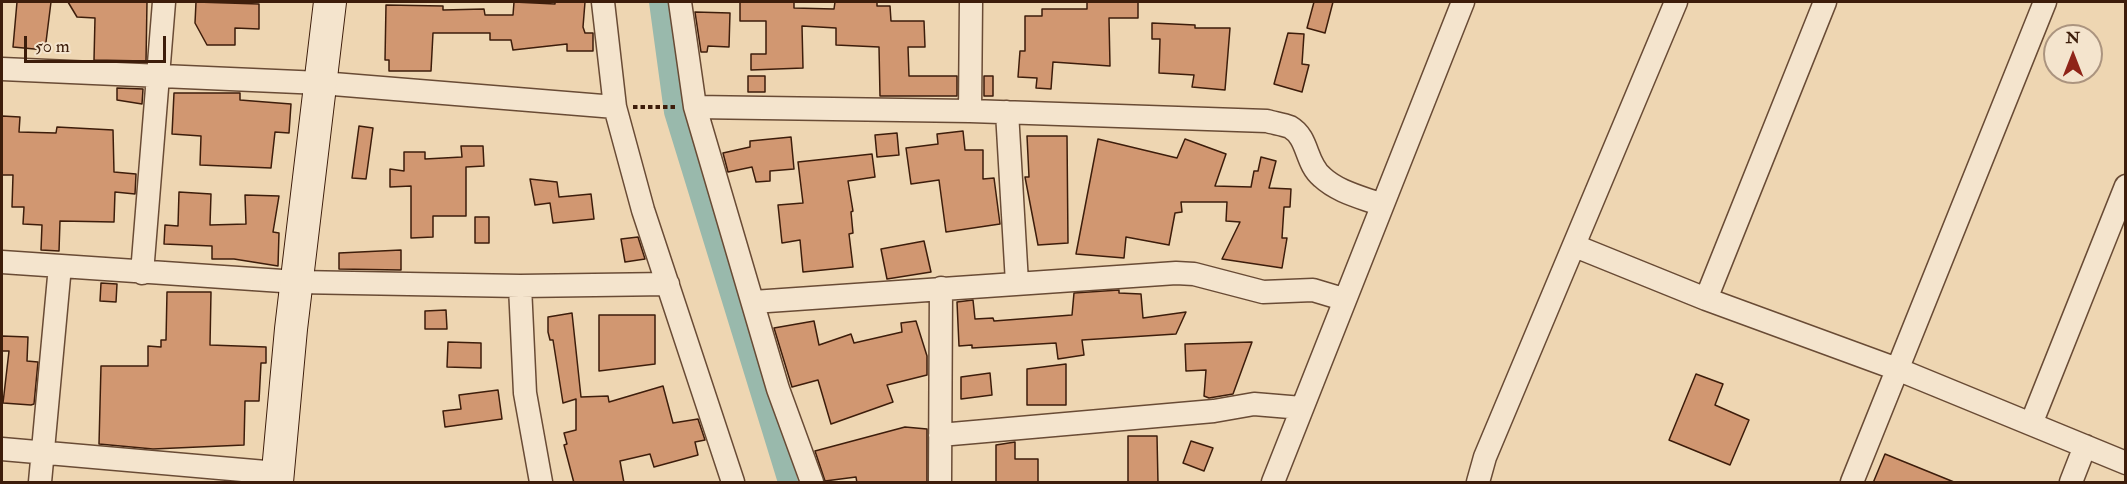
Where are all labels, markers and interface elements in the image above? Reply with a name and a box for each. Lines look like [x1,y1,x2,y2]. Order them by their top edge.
scale bar [27,24,170,62]
north arrow [2043,24,2103,84]
text: N [2066,28,2080,48]
text: 50 m [35,35,70,58]

